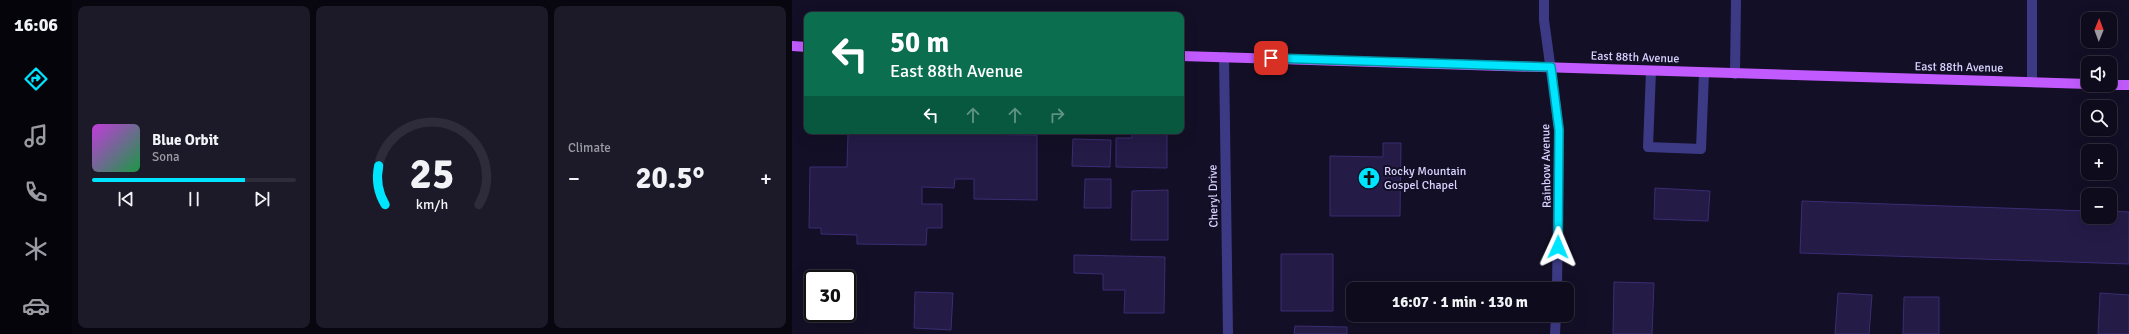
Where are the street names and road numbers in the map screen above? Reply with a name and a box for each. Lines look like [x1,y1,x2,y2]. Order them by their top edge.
street label: East 88th Avenue [1590,48,1680,67]
street label: East 88th Avenue [1914,59,2003,76]
street label: Rainbow Avenue [1538,124,1555,208]
street label: Cheryl Drive [1205,164,1222,228]

